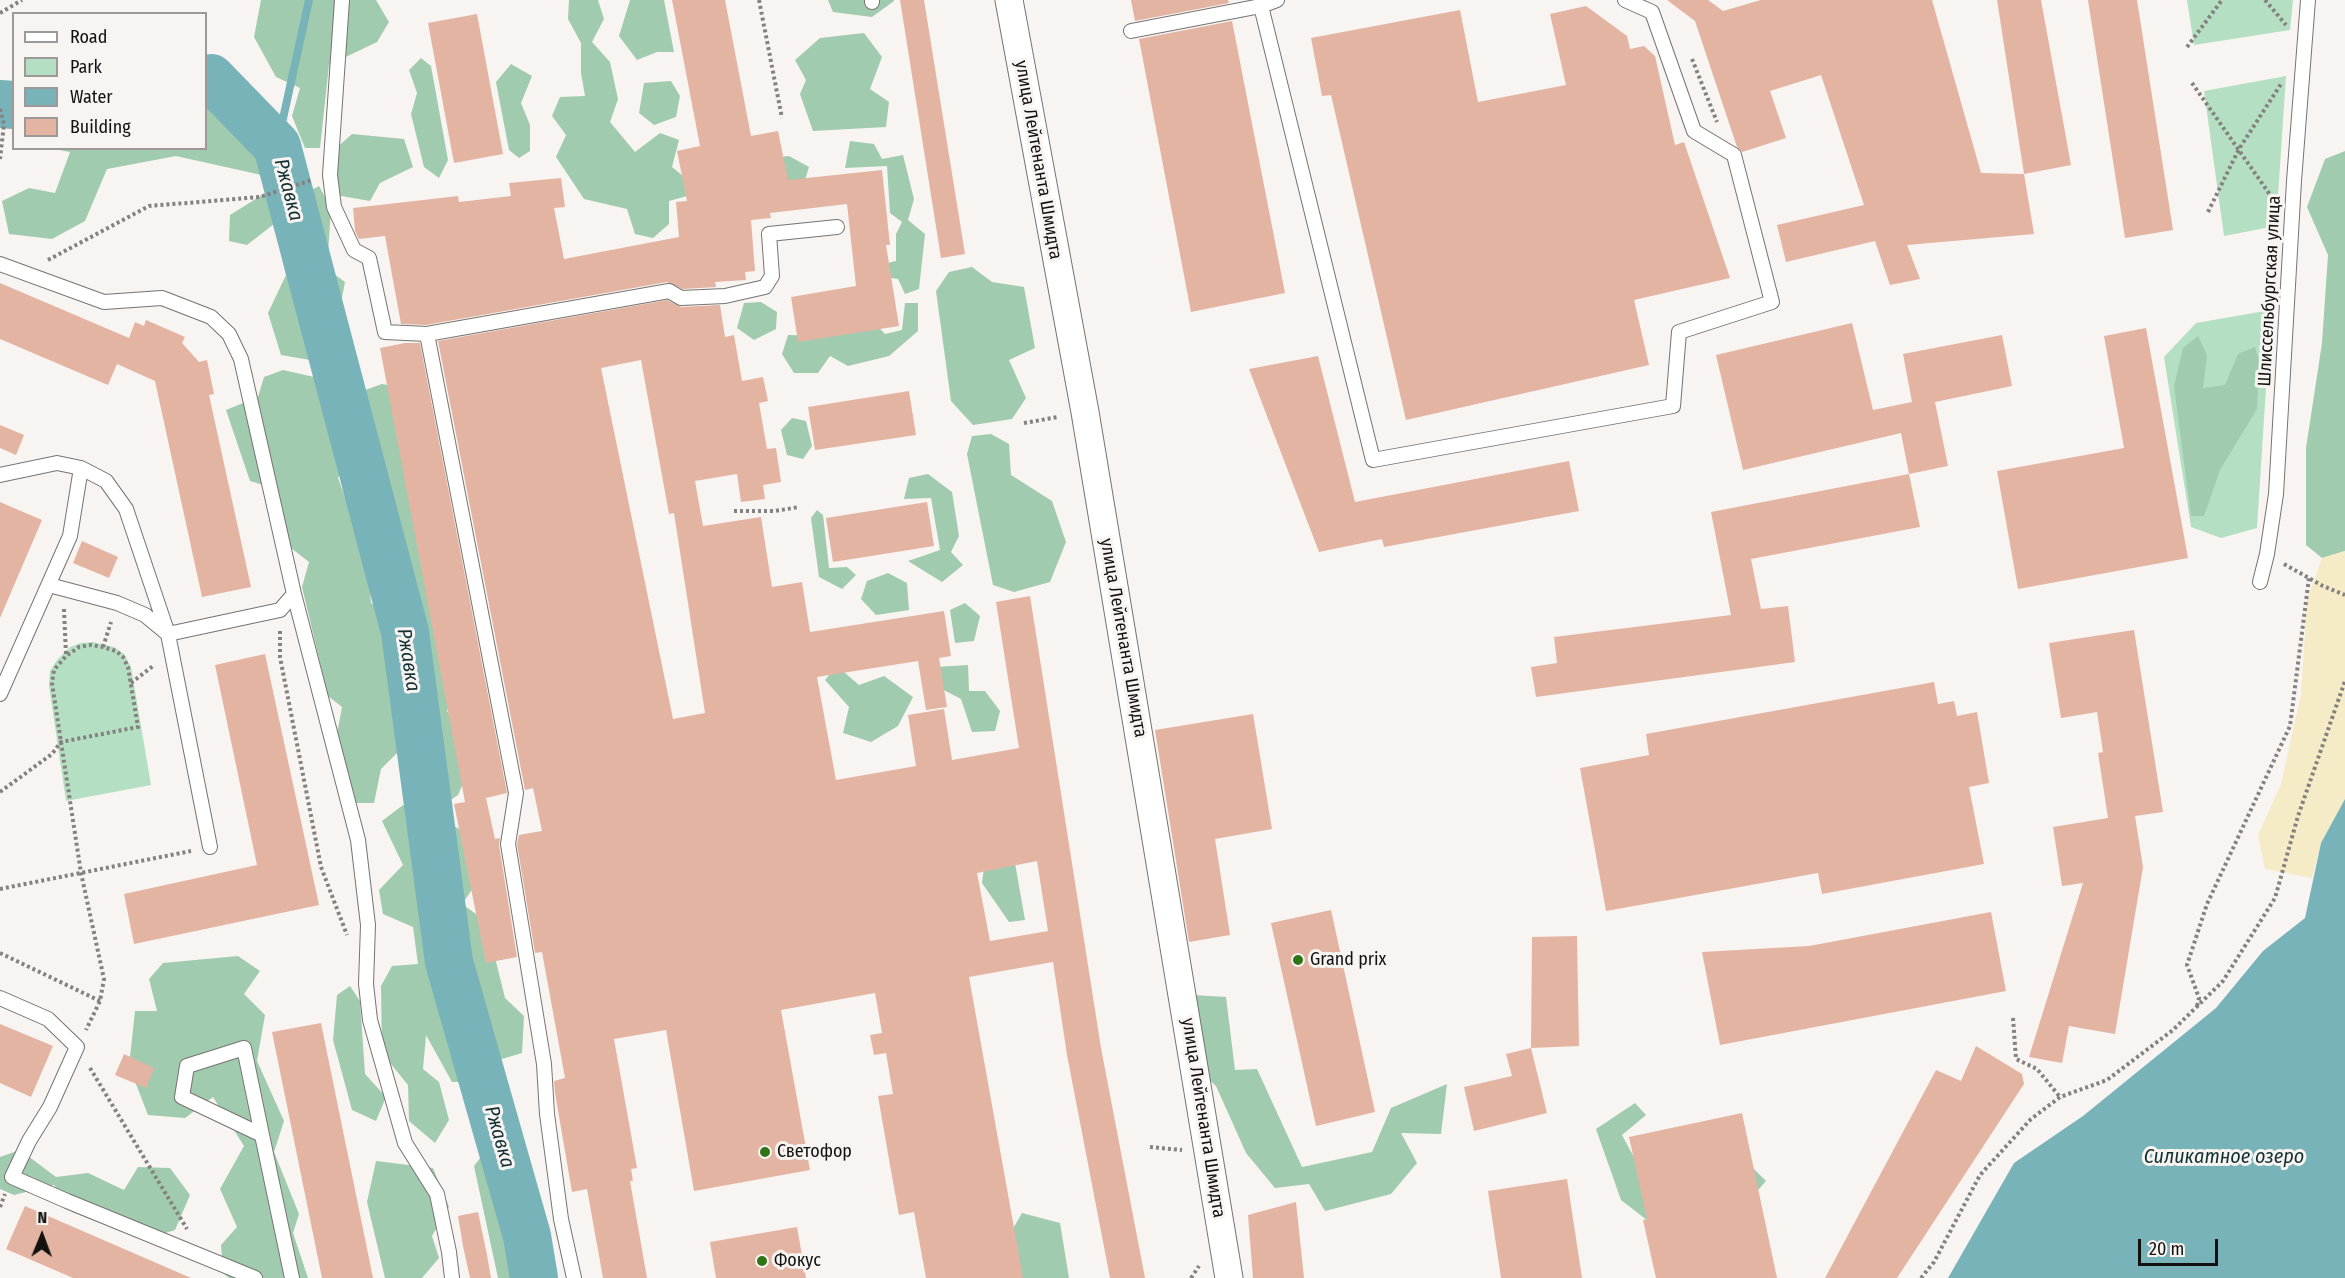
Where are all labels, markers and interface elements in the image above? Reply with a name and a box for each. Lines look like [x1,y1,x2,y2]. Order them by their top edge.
legend [12,12,207,150]
text: Road [70,26,107,48]
text: Park [70,56,102,78]
street label: улица Лейтенанта Шмидта [1010,59,1066,261]
text: Water [70,86,113,108]
text: Building [70,116,131,138]
water label: Ржавка [268,156,308,224]
street label: Шлиссельбургская улица [2254,195,2286,387]
street label: улица Лейтенанта Шмидта [1095,537,1151,739]
water label: Ржавка [391,627,425,693]
place label: Grand prix [1310,949,1386,971]
marker: Grand prix [1291,953,1305,967]
street label: улица Лейтенанта Шмидта [1177,1017,1229,1219]
water label: Ржавка [479,1103,519,1171]
place label: Светофор [777,1141,852,1163]
marker: Светофор [758,1145,772,1159]
water label: Силикатное озеро [2144,1145,2304,1169]
north arrow [12,1206,72,1266]
text: N [37,1208,47,1227]
scale bar [2141,1227,2220,1265]
text: 20 m [2149,1238,2184,1260]
place label: Фокус [774,1250,821,1272]
marker: Фокус [755,1254,769,1268]

